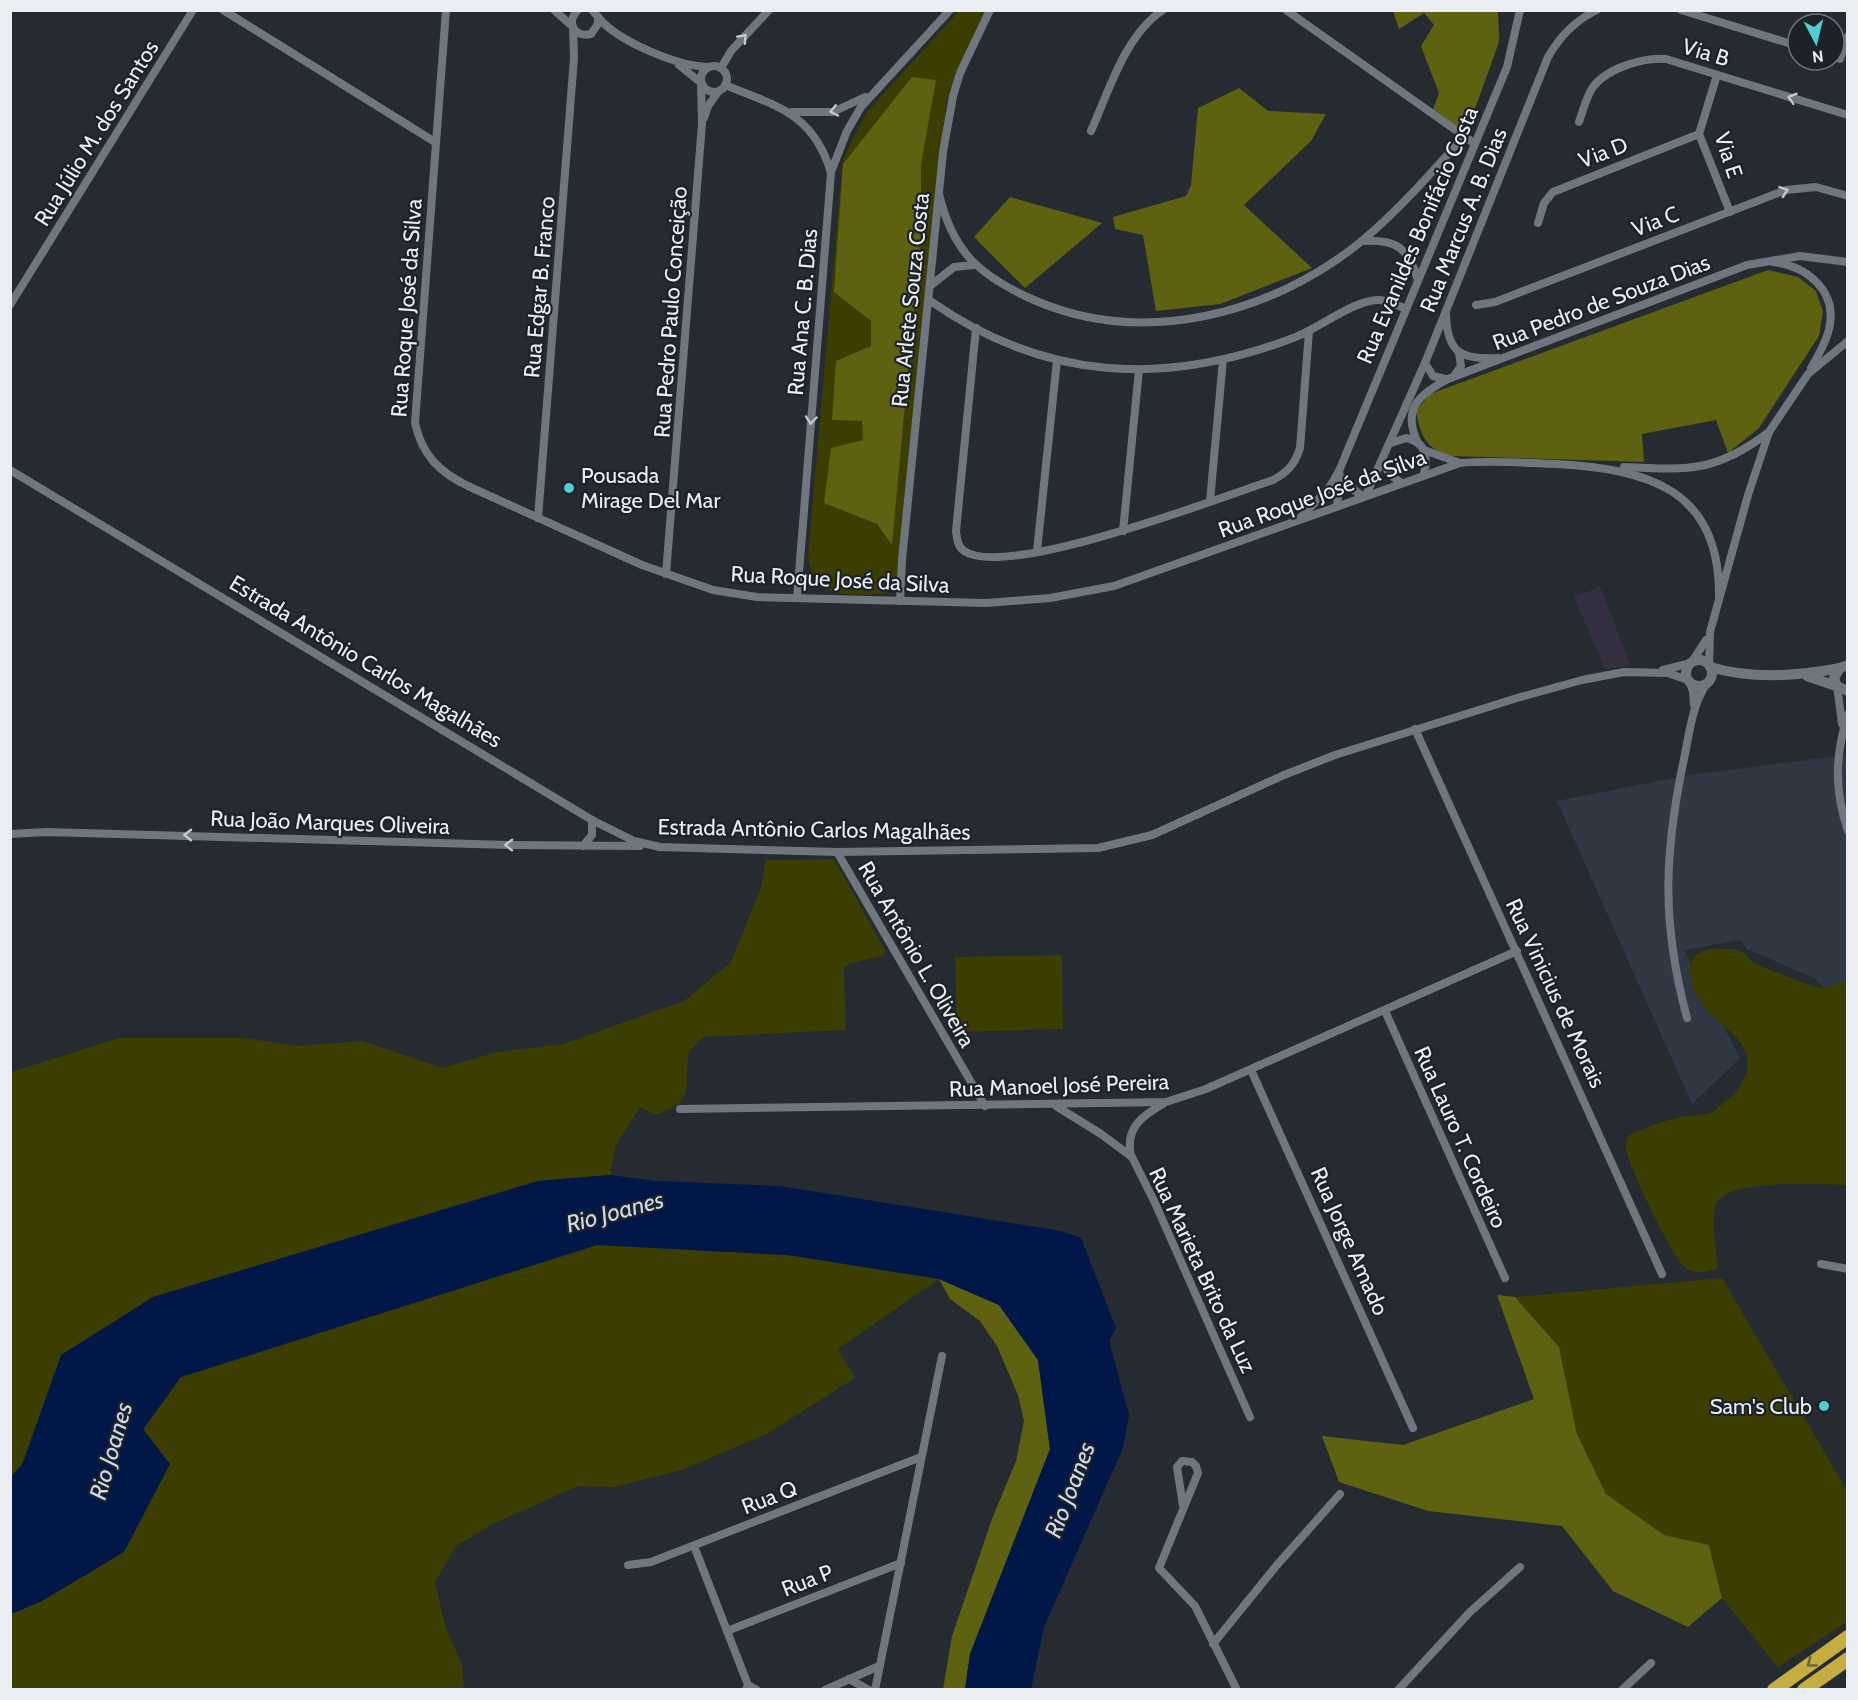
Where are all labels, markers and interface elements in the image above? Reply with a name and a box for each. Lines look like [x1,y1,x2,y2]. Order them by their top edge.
north arrow [1786,12,1846,72]
street label: Via B [1679,33,1733,72]
one-way arrow [736,34,747,45]
street label: Rua Júlio M. dos Santos [28,36,164,231]
text: N [1811,46,1825,67]
one-way arrow [1787,93,1798,105]
street label: Rua Evanildes Bonifácio Costa [1351,102,1484,368]
one-way arrow [829,104,839,117]
street label: Rua Marcus A. B. Dias [1414,124,1513,316]
street label: Via E [1708,129,1749,182]
street label: Via D [1575,131,1632,174]
street label: Rua Pedro Paulo Conceição [648,185,693,439]
one-way arrow [1778,185,1789,198]
street label: Rua Arlete Souza Costa [886,191,935,408]
street label: Rua Edgar B. Franco [518,195,561,379]
street label: Rua Roque José da Silva [385,197,428,418]
street label: Via C [1628,200,1682,243]
street label: Rua Ana C. B. Dias [782,228,823,397]
street label: Rua Pedro de Souza Dias [1489,249,1714,356]
one-way arrow [805,415,818,424]
street label: Rua Roque José da Silva [1215,443,1430,544]
place label: Pousada Mirage Del Mar [581,462,720,514]
marker: Pousada Mirage Del Mar [562,481,576,495]
street label: Rua Roque José da Silva [730,560,951,599]
street label: Estrada Antônio Carlos Magalhães [225,569,507,754]
street label: Rua João Marques Oliveira [210,805,451,840]
street label: Estrada Antônio Carlos Magalhães [657,813,971,846]
one-way arrow [183,829,192,842]
one-way arrow [504,839,513,851]
street label: Rua Antônio L. Oliveira [852,856,981,1052]
street label: Rua Vinicius de Morais [1500,894,1611,1092]
street label: Rua Lauro T. Cordeiro [1408,1042,1513,1232]
street label: Rua Manoel José Pereira [948,1068,1170,1103]
street label: Rua Marieta Brito da Luz [1143,1163,1262,1377]
street label: Rua Jorge Amado [1305,1163,1394,1319]
water label: Rio Joanes [563,1185,667,1238]
place label: Sam's Club [1710,1393,1812,1420]
water label: Rio Joanes [83,1399,138,1503]
marker: Sam's Club [1817,1399,1831,1413]
water label: Rio Joanes [1038,1438,1101,1542]
street label: Rua Q [738,1475,801,1520]
street label: Rua P [778,1558,837,1602]
one-way arrow [1806,1656,1817,1667]

